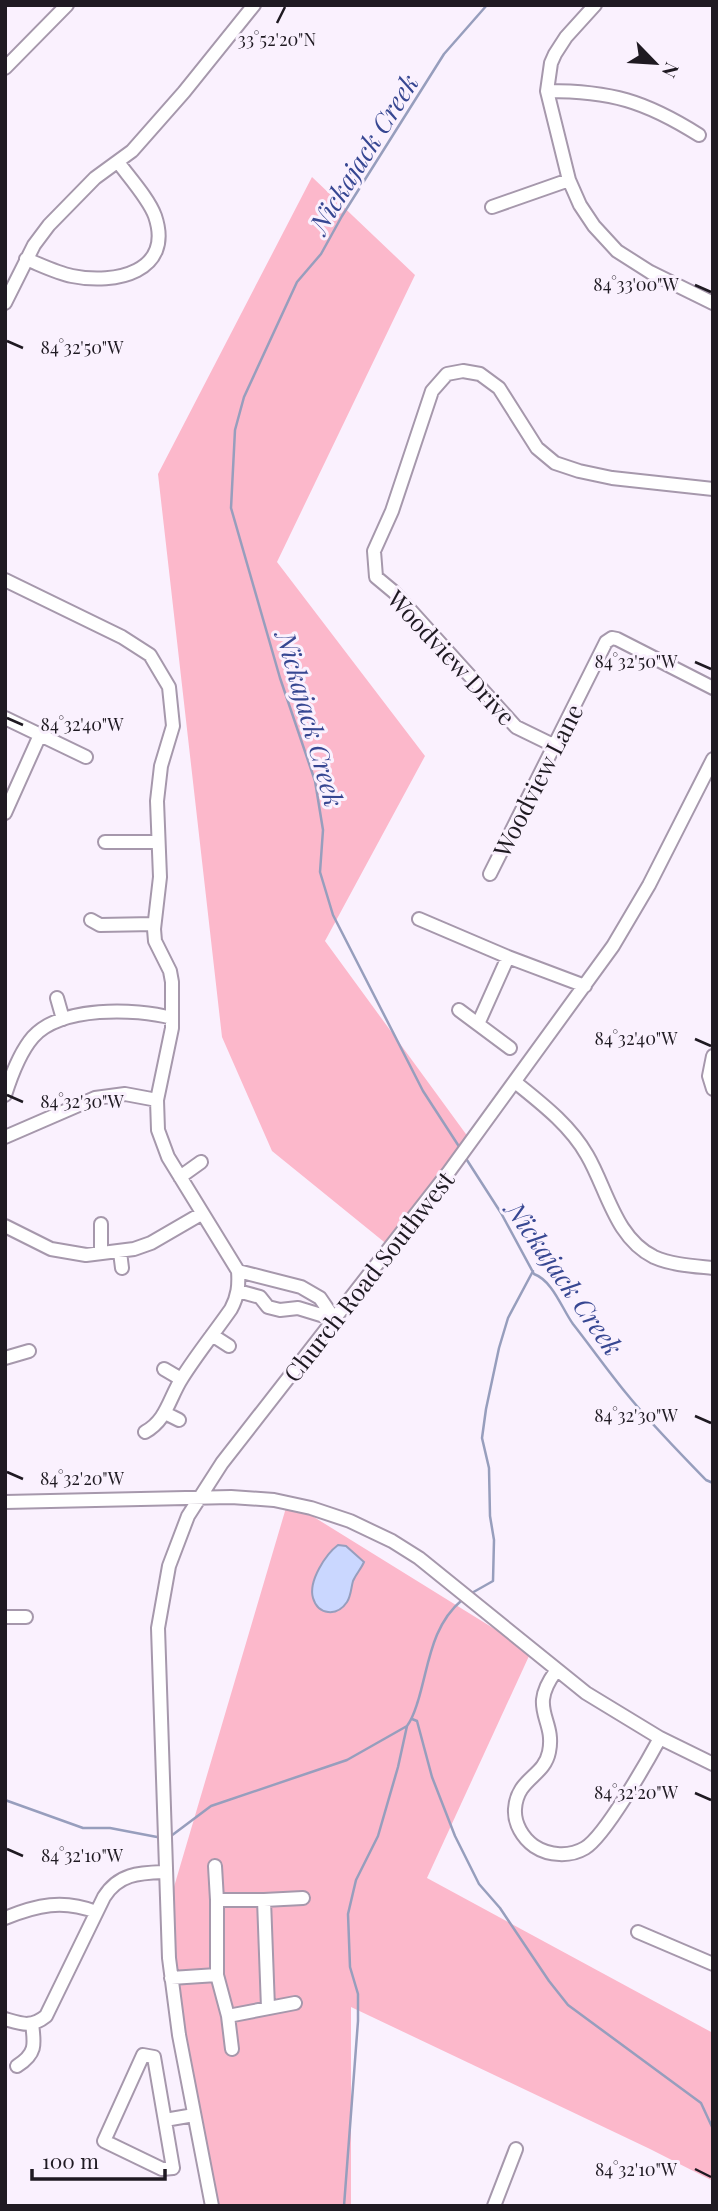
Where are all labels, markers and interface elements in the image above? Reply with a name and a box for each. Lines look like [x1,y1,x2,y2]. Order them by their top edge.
text: 33°52'20"N [238,27,316,51]
north arrow [620,28,690,98]
text: N [657,59,686,83]
water label: Nickajack Creek [299,67,426,241]
text: 84°33'00"W [593,272,679,296]
text: 84°32'50"W [41,335,124,359]
street label: Woodview Drive [380,582,523,731]
water label: Nickajack Creek [269,625,353,811]
text: 84°32'50"W [595,649,678,673]
street label: Woodview Lane [484,698,589,863]
text: 84°32'40"W [41,712,124,736]
text: 84°32'40"W [595,1026,678,1050]
text: 84°32'30"W [40,1089,124,1113]
street label: Church Road Southwest [276,1164,461,1388]
water label: Nickajack Creek [498,1192,631,1362]
text: 84°32'30"W [594,1403,678,1427]
text: 84°32'20"W [40,1466,125,1490]
text: 84°32'20"W [594,1780,679,1804]
text: 84°32'10"W [41,1843,124,1867]
scale bar [32,2138,164,2182]
text: 100 m [42,2146,99,2174]
text: 84°32'10"W [595,2157,678,2181]

